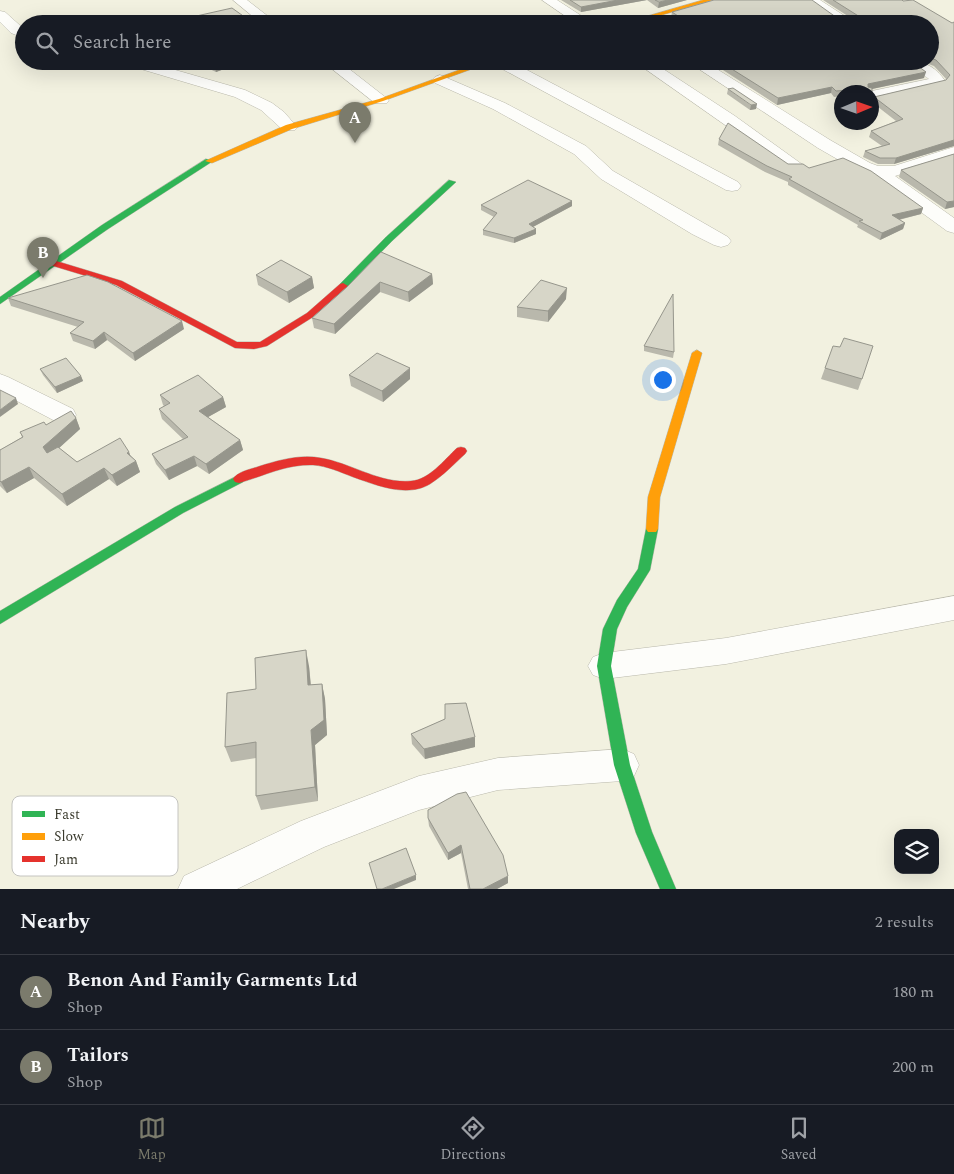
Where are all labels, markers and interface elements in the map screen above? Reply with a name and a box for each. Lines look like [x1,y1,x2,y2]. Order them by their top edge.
search box [15,15,939,70]
text: Search here [73,28,172,57]
icon: search [33,29,61,57]
north arrow [834,85,879,130]
pin: A [339,102,371,143]
pin: B [27,237,59,278]
your location [650,367,676,393]
legend [12,796,178,876]
text: Fast [54,804,80,825]
text: Slow [54,826,84,847]
map controls [894,829,939,874]
button: layers [894,829,939,874]
text: Jam [54,849,78,870]
text: Nearby [20,906,90,938]
text: 2 results [875,910,934,934]
text: Benon And Family Garments Ltd [67,966,358,995]
text: A [30,980,42,1004]
text: 180 m [892,980,934,1004]
text: Shop [67,995,103,1019]
text: Tailors [67,1041,129,1070]
text: B [30,1055,42,1079]
text: 200 m [892,1055,934,1079]
text: Shop [67,1070,103,1094]
tab: Map [137,1114,166,1165]
tab: Directions [440,1114,506,1165]
tab: Saved [781,1114,817,1165]

